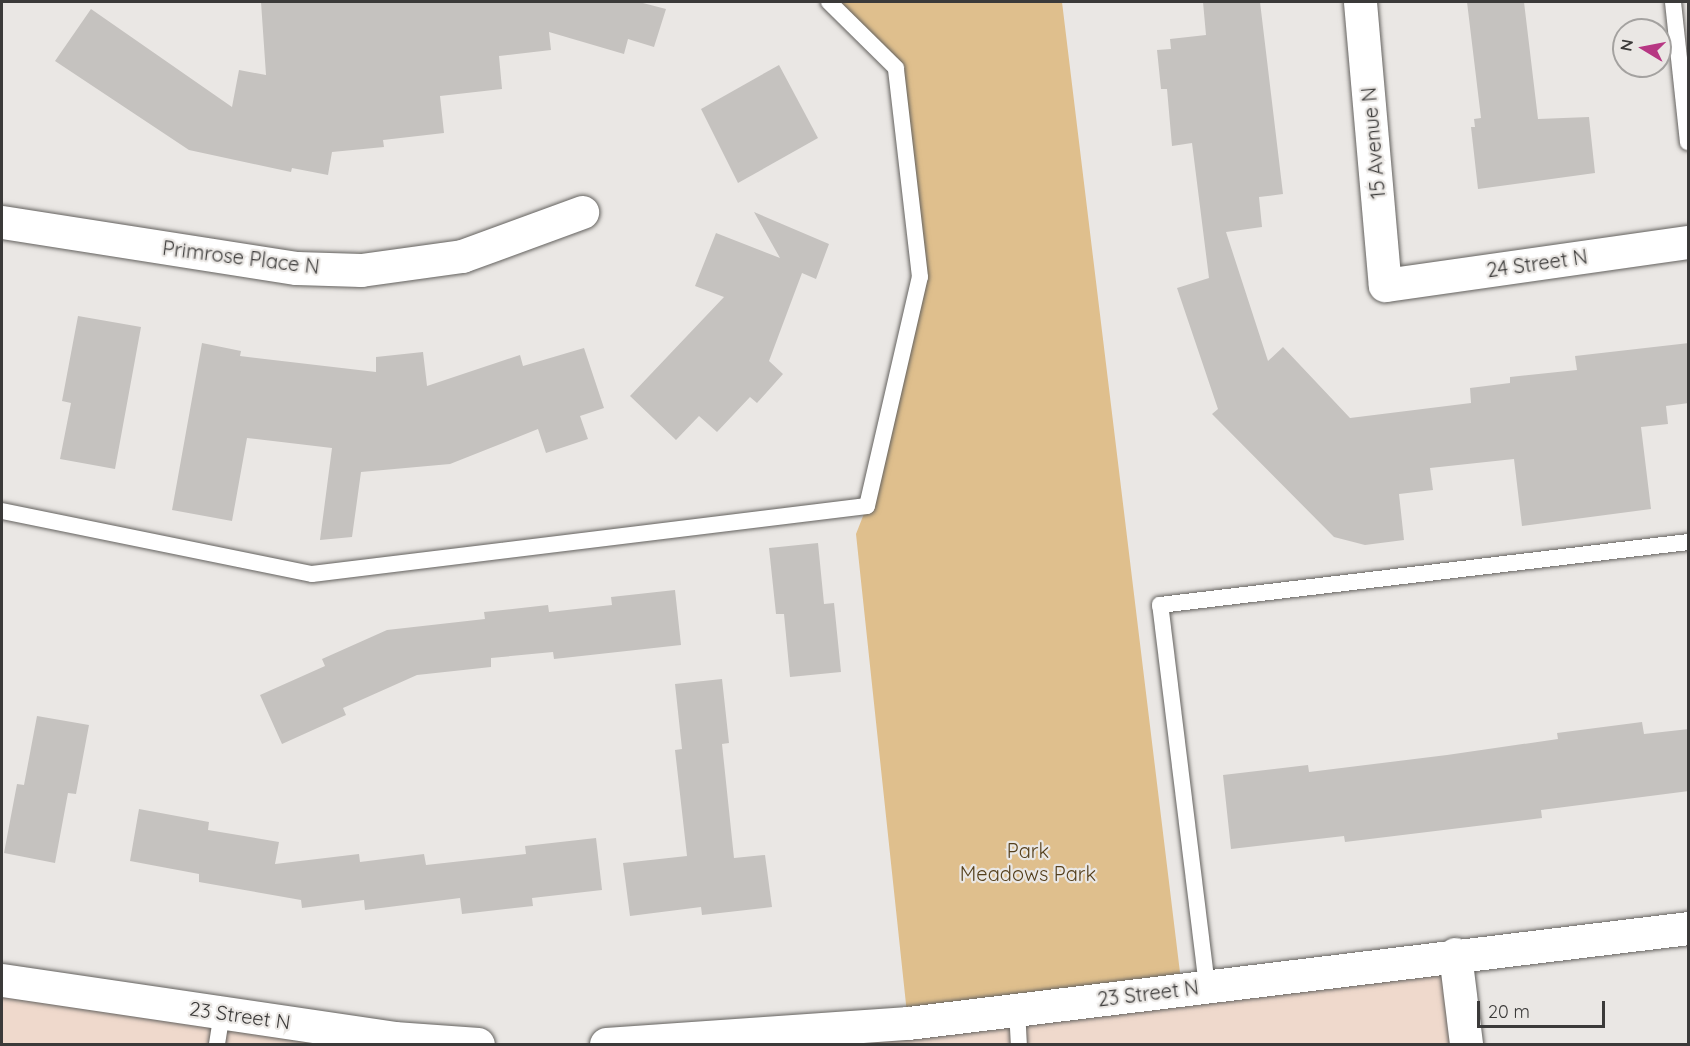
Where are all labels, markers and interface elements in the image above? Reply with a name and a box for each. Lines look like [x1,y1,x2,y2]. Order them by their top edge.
north arrow [1612,18,1672,78]
text: N [1615,38,1637,53]
street label: 15 Avenue N [1356,86,1390,200]
street label: Primrose Place N [161,235,321,279]
street label: 24 Street N [1485,244,1589,282]
park label: Park Meadows Park [960,839,1096,886]
street label: 23 Street N [1096,975,1200,1011]
scale bar [1480,989,1608,1027]
street label: 23 Street N [188,996,292,1034]
text: 20 m [1488,1000,1530,1023]

